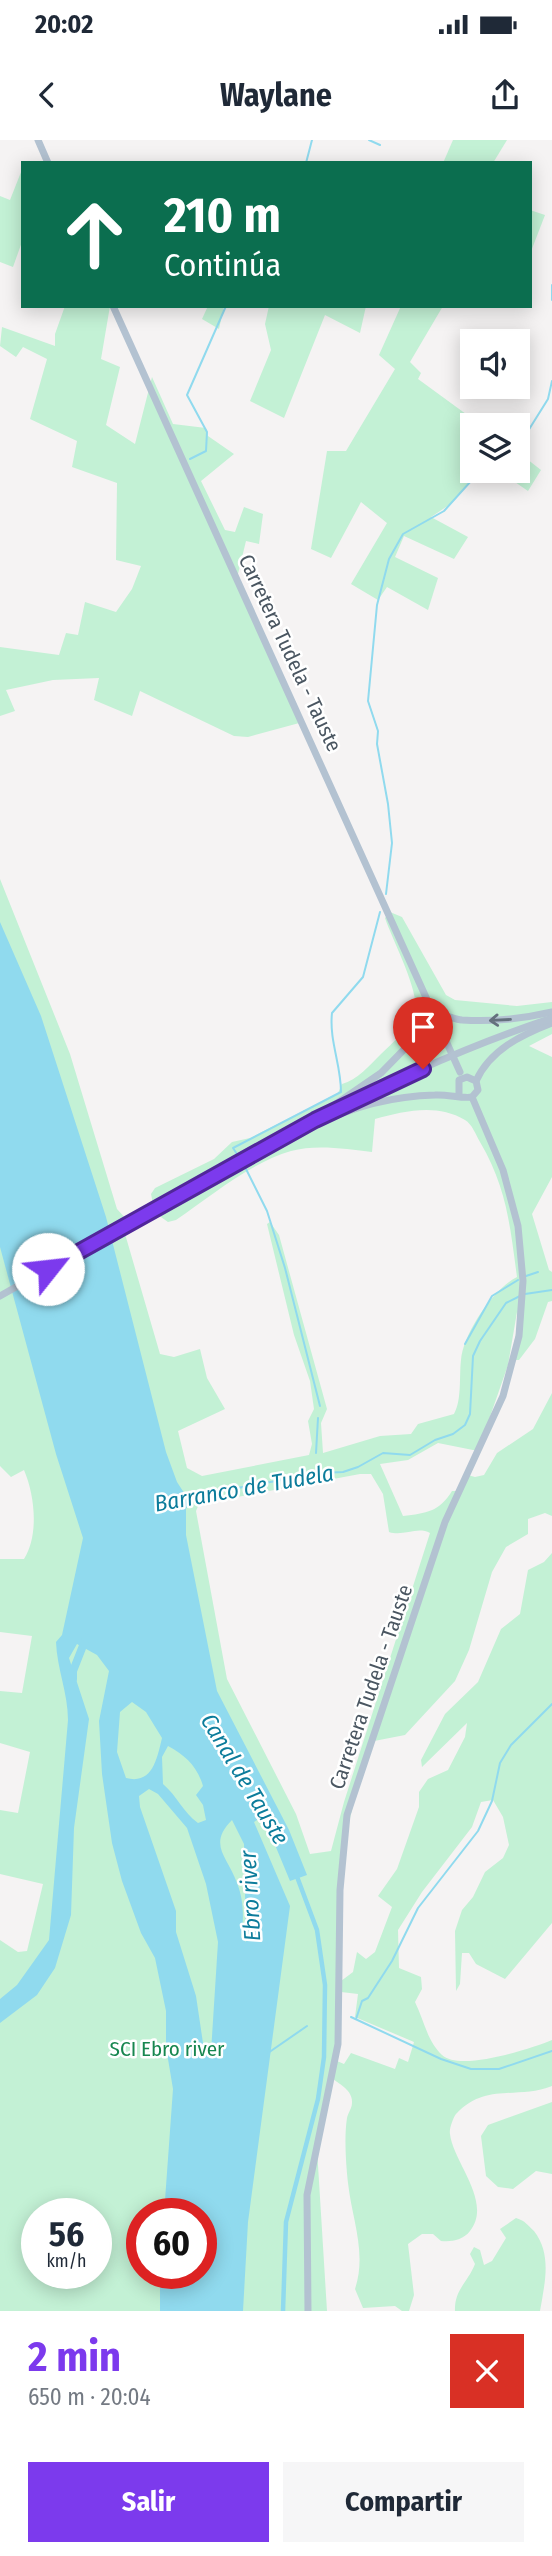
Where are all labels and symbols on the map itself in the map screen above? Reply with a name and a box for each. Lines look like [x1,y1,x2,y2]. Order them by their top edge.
street label: Carretera Tudela - Tauste [233,550,347,756]
pin [393,997,453,1069]
one-way arrow [489,1014,511,1027]
position arrow [11,1232,85,1306]
water label: Barranco de Tudela [152,1458,336,1518]
street label: Carretera Tudela - Tauste [324,1581,418,1793]
water label: Canal de Tauste [195,1708,295,1850]
water label: Ebro river [234,1849,266,1942]
park label: SCI Ebro river [110,2036,225,2062]
speed limit sign: 60 [126,2198,217,2289]

